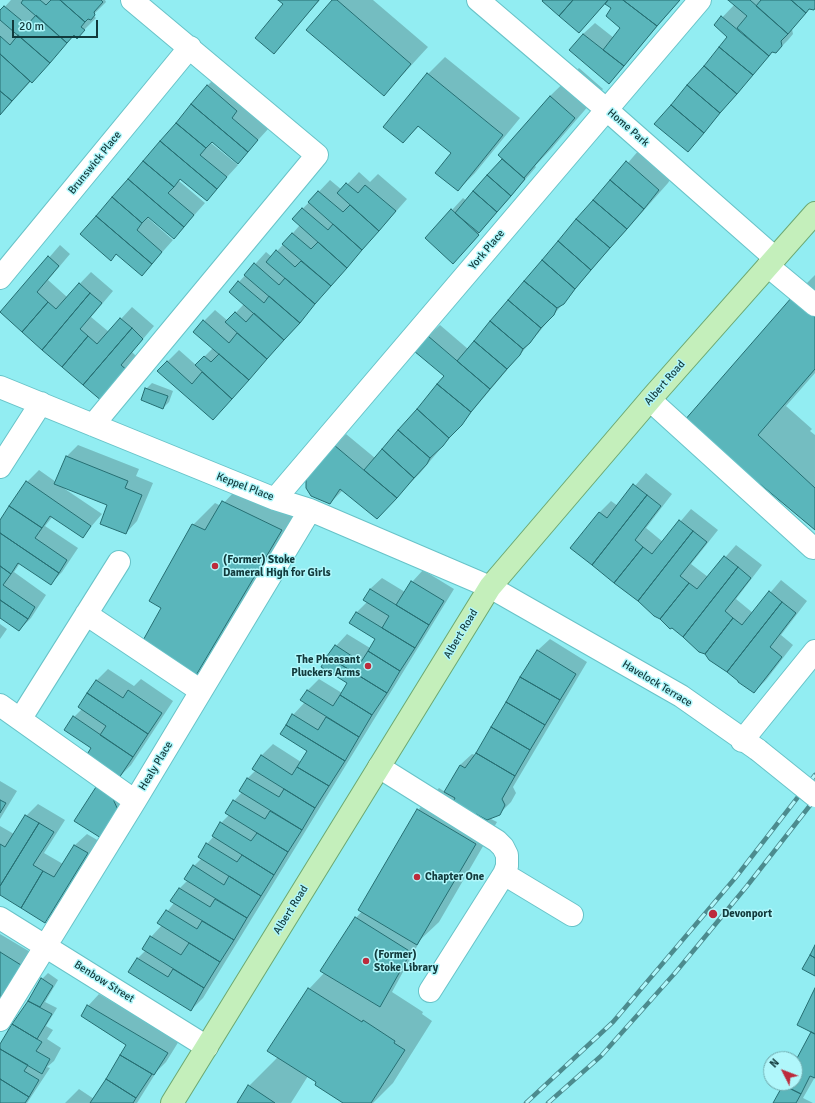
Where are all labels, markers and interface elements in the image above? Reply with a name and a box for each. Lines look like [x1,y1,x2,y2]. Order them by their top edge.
scale bar [14,12,100,38]
text: 20 m [19,19,44,34]
street label: Home Park [604,106,652,150]
street label: Brunswick Place [66,129,124,197]
street label: York Place [466,227,508,273]
street label: Albert Road [642,358,688,408]
street label: Keppel Place [214,470,276,504]
place label: (Former) Stoke Dameral High for Girls [223,553,331,579]
marker: (Former) Stoke Dameral High for Girls [210,561,220,571]
street label: Albert Road [441,607,481,661]
place label: The Pheasant Pluckers Arms [291,653,360,679]
street label: Havelock Terrace [620,658,694,710]
marker: The Pheasant Pluckers Arms [363,661,373,671]
street label: Healy Place [136,739,176,793]
place label: Chapter One [425,870,484,884]
marker: Chapter One [412,872,422,882]
street label: Albert Road [271,883,311,937]
place label: Devonport [722,907,772,921]
marker: Devonport [707,908,719,920]
place label: (Former) Stoke Library [374,948,438,974]
marker: (Former) Stoke Library [361,956,371,966]
street label: Benbow Street [71,958,137,1006]
north arrow [763,1051,803,1091]
text: N [767,1056,782,1070]

